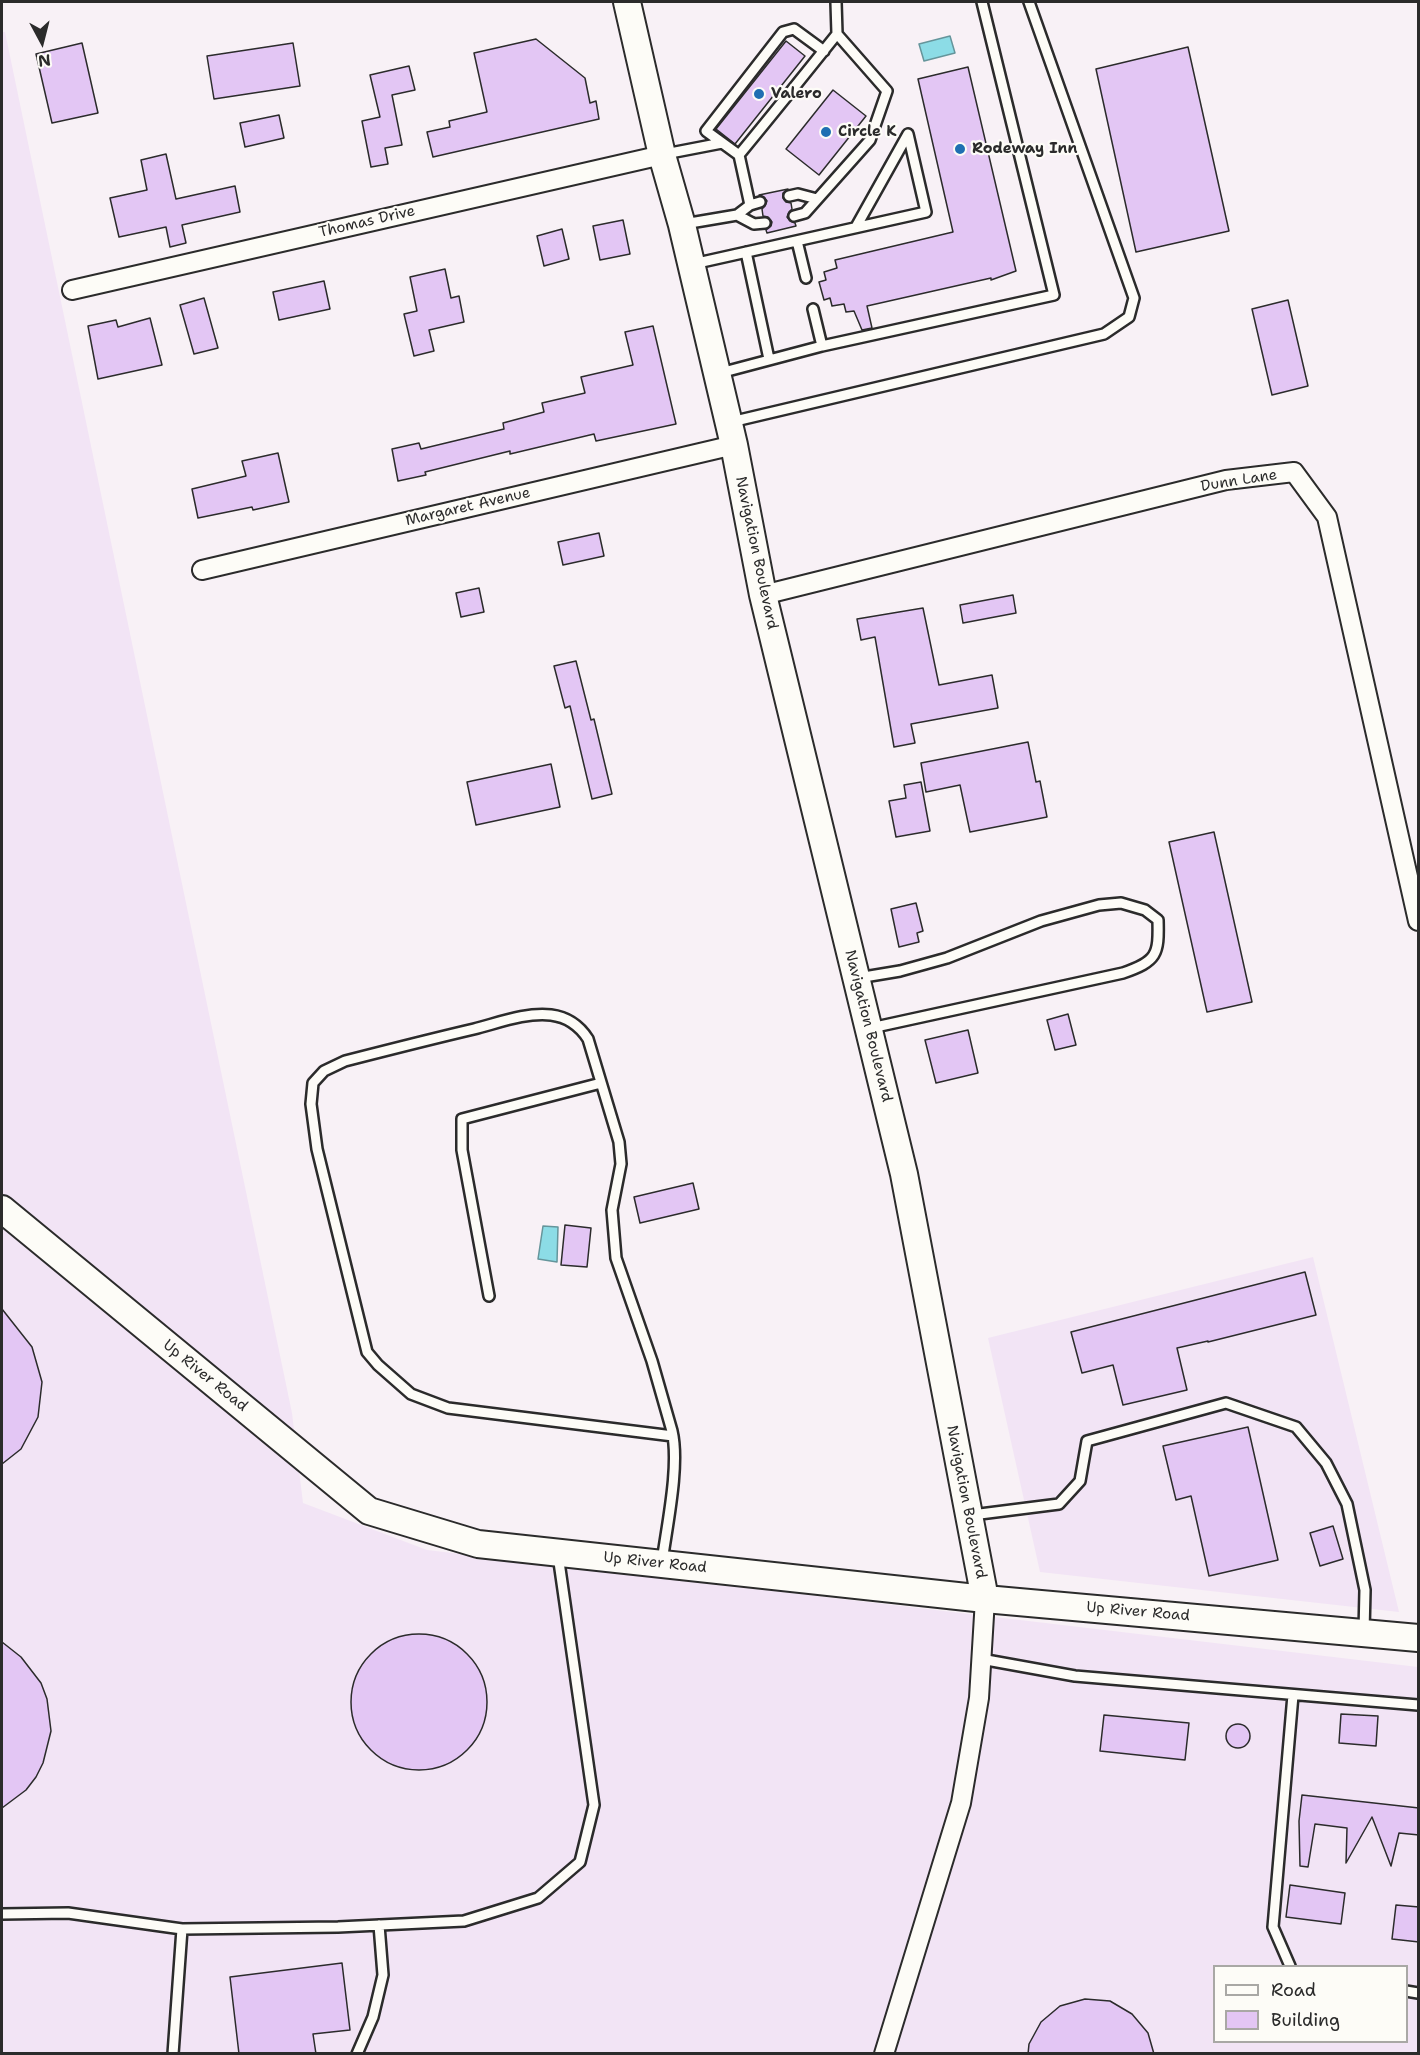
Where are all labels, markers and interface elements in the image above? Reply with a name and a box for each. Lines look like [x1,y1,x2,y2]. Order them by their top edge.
north arrow [12,12,72,72]
text: N [37,49,52,72]
place label: Valero [771,85,822,103]
marker: Valero [752,87,766,101]
place label: Circle K [838,123,896,141]
marker: Circle K [819,125,833,139]
place label: Rodeway Inn [972,140,1077,158]
marker: Rodeway Inn [953,142,967,156]
street label: Thomas Drive [317,202,417,242]
street label: Dunn Lane [1200,466,1278,496]
street label: Navigation Boulevard [731,475,781,631]
street label: Margaret Avenue [404,484,532,530]
street label: Navigation Boulevard [840,948,896,1104]
street label: Up River Road [159,1336,251,1416]
street label: Navigation Boulevard [942,1424,990,1580]
street label: Up River Road [602,1549,708,1577]
street label: Up River Road [1085,1599,1191,1625]
legend [1213,1965,1408,2043]
text: Road [1271,1978,1316,2002]
text: Building [1271,2008,1340,2032]

